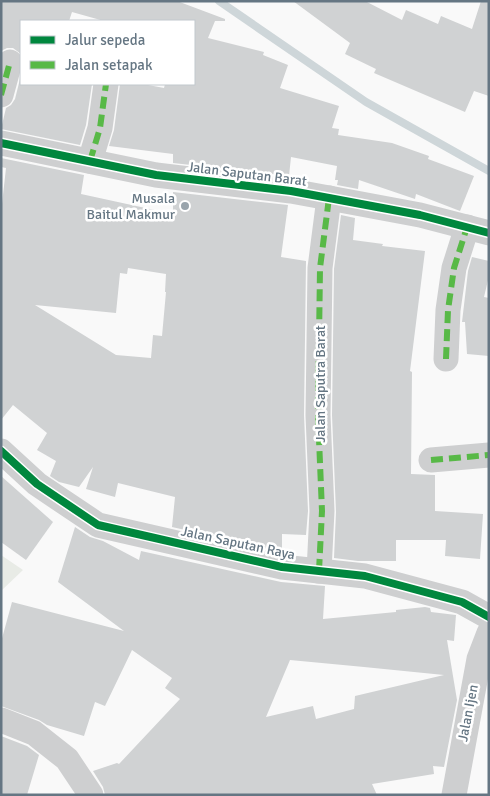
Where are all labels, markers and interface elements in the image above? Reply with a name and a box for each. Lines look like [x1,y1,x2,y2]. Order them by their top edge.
legend [20,20,195,85]
text: Jalur sepeda [65,31,145,49]
text: Jalan setapak [65,56,153,74]
street label: Jalan Saputan Barat [186,158,308,190]
place label: Musala Baitul Makmur [87,190,176,223]
marker: Musala Baitul Makmur [179,200,191,212]
street label: Jalan Saputra Barat [312,325,329,443]
street label: Jalan Saputan Raya [179,523,297,563]
street label: Jalan Ijen [454,683,482,743]

